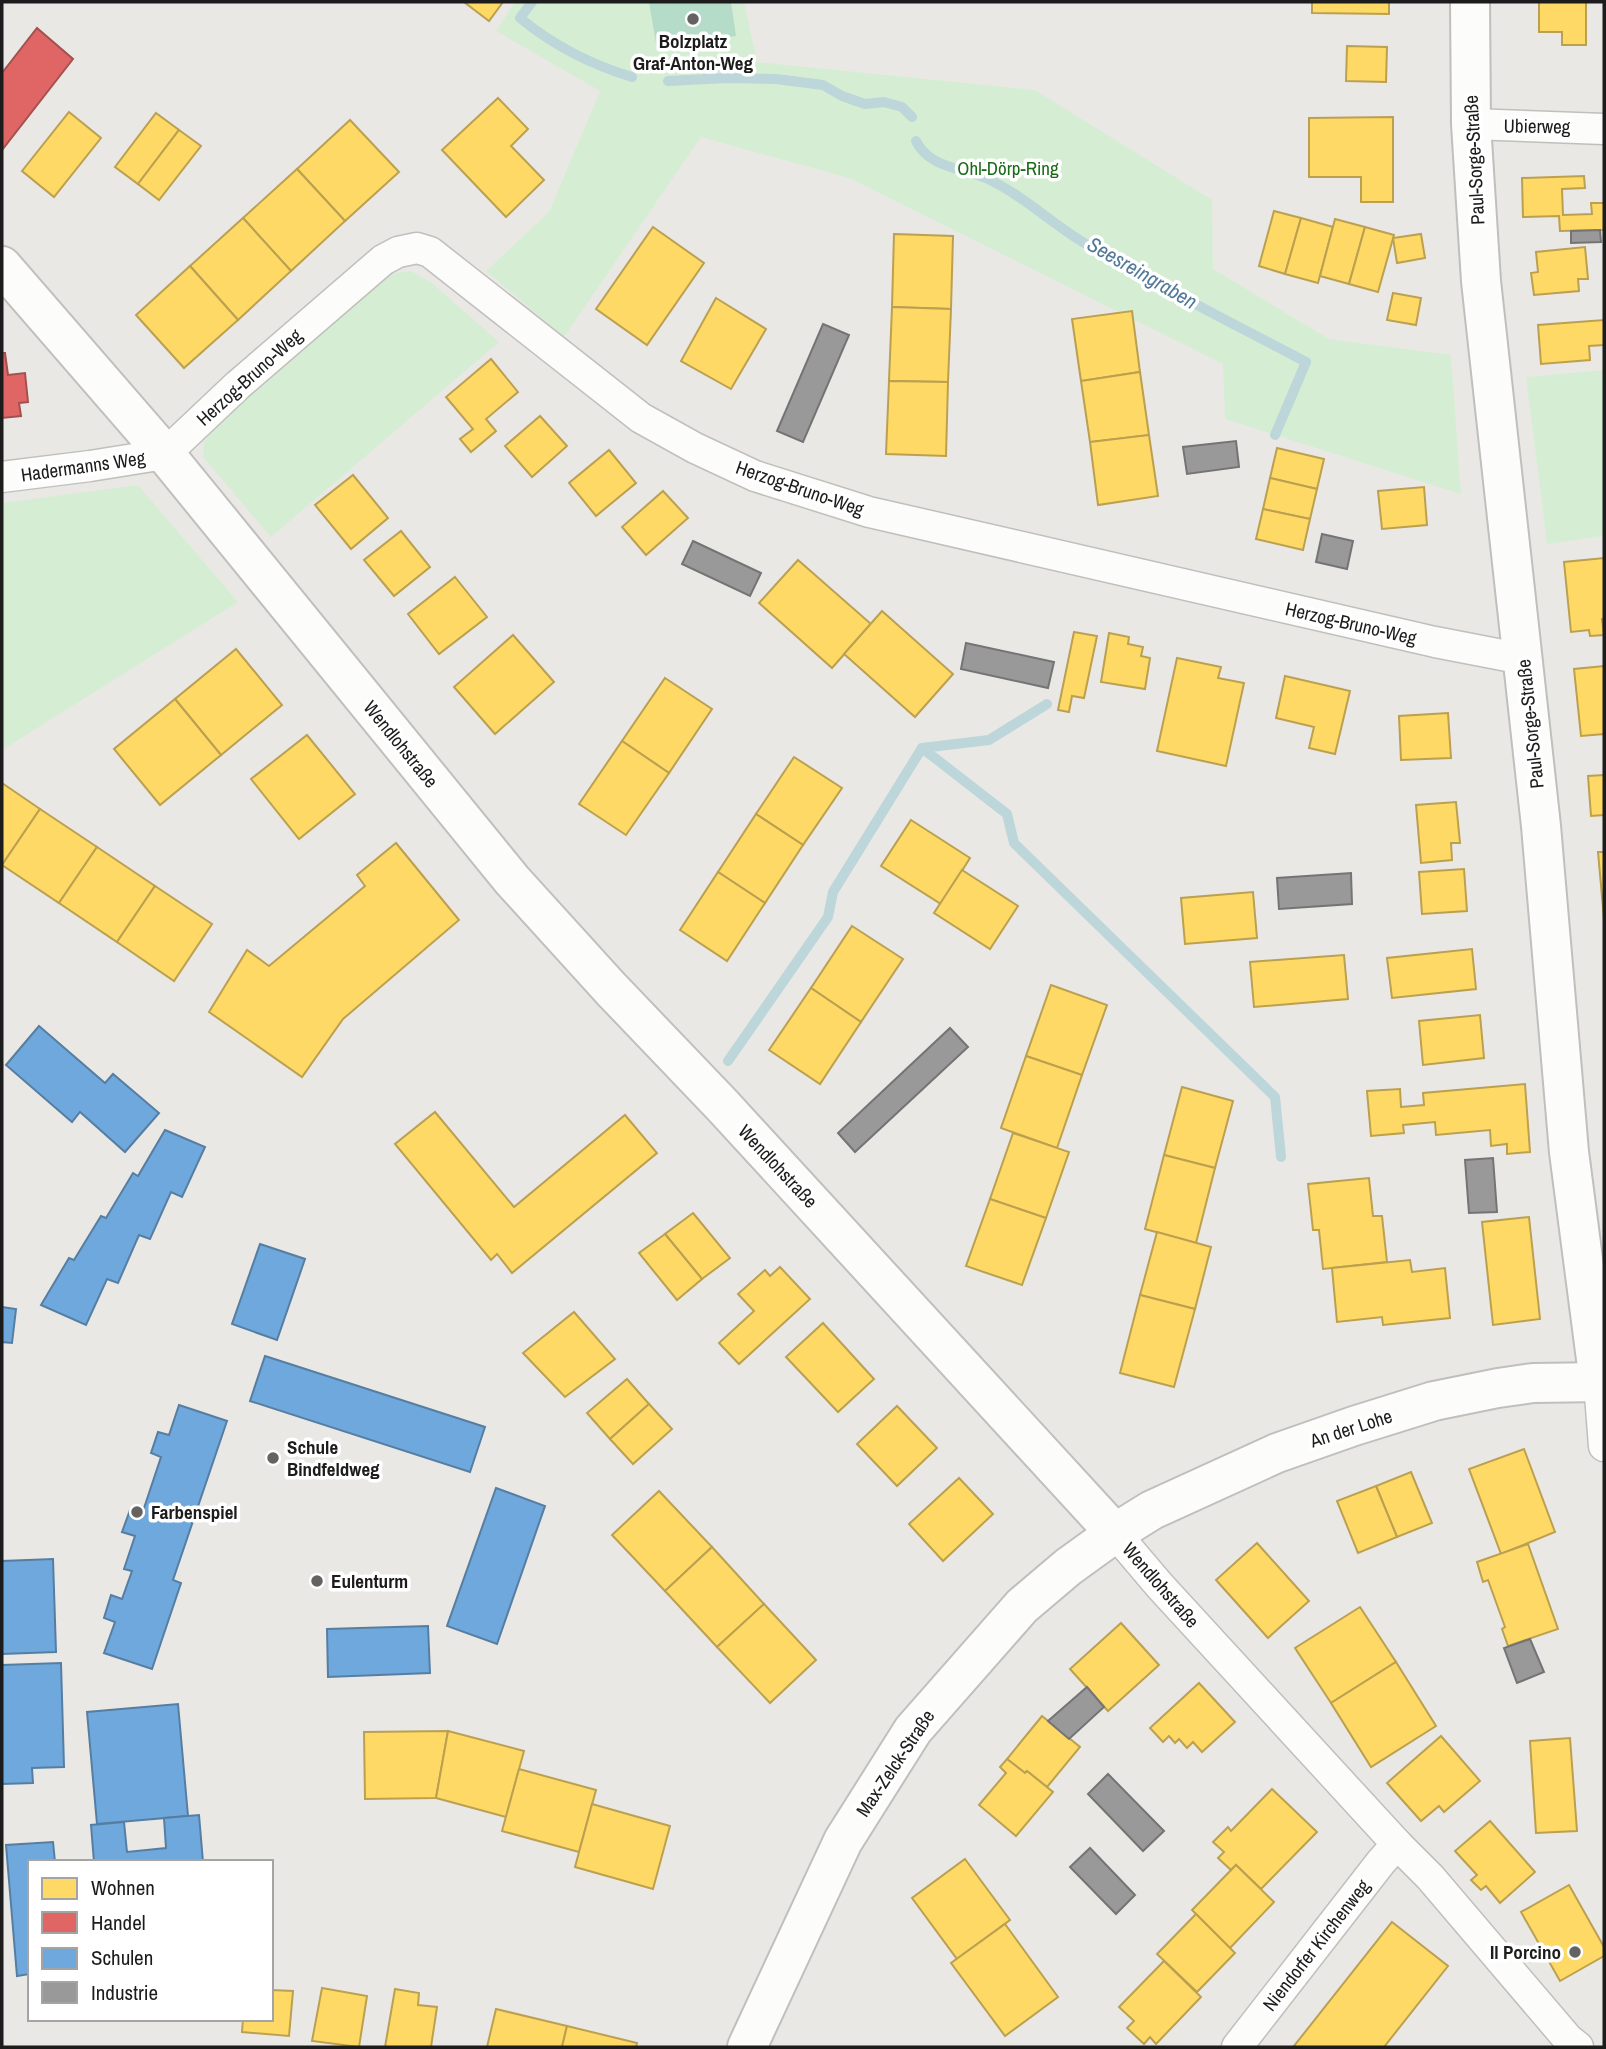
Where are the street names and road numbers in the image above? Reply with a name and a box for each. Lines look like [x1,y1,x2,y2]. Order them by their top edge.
street label: Paul-Sorge-Straße [1458,94,1490,226]
street label: Ubierweg [1503,112,1571,140]
street label: Herzog-Bruno-Weg [191,322,308,431]
street label: Hadermanns Weg [19,444,147,488]
street label: Herzog-Bruno-Weg [732,454,868,522]
street label: Herzog-Bruno-Weg [1283,595,1419,651]
street label: Paul-Sorge-Straße [1510,658,1550,790]
street label: Wendlohstraße [358,695,444,793]
street label: Wendlohstraße [733,1119,823,1213]
street label: An der Lohe [1306,1403,1395,1454]
street label: Wendlohstraße [1117,1537,1205,1633]
street label: Max-Zelck-Straße [850,1704,940,1822]
street label: Niendorfer Kirchenweg [1256,1874,1376,2016]

